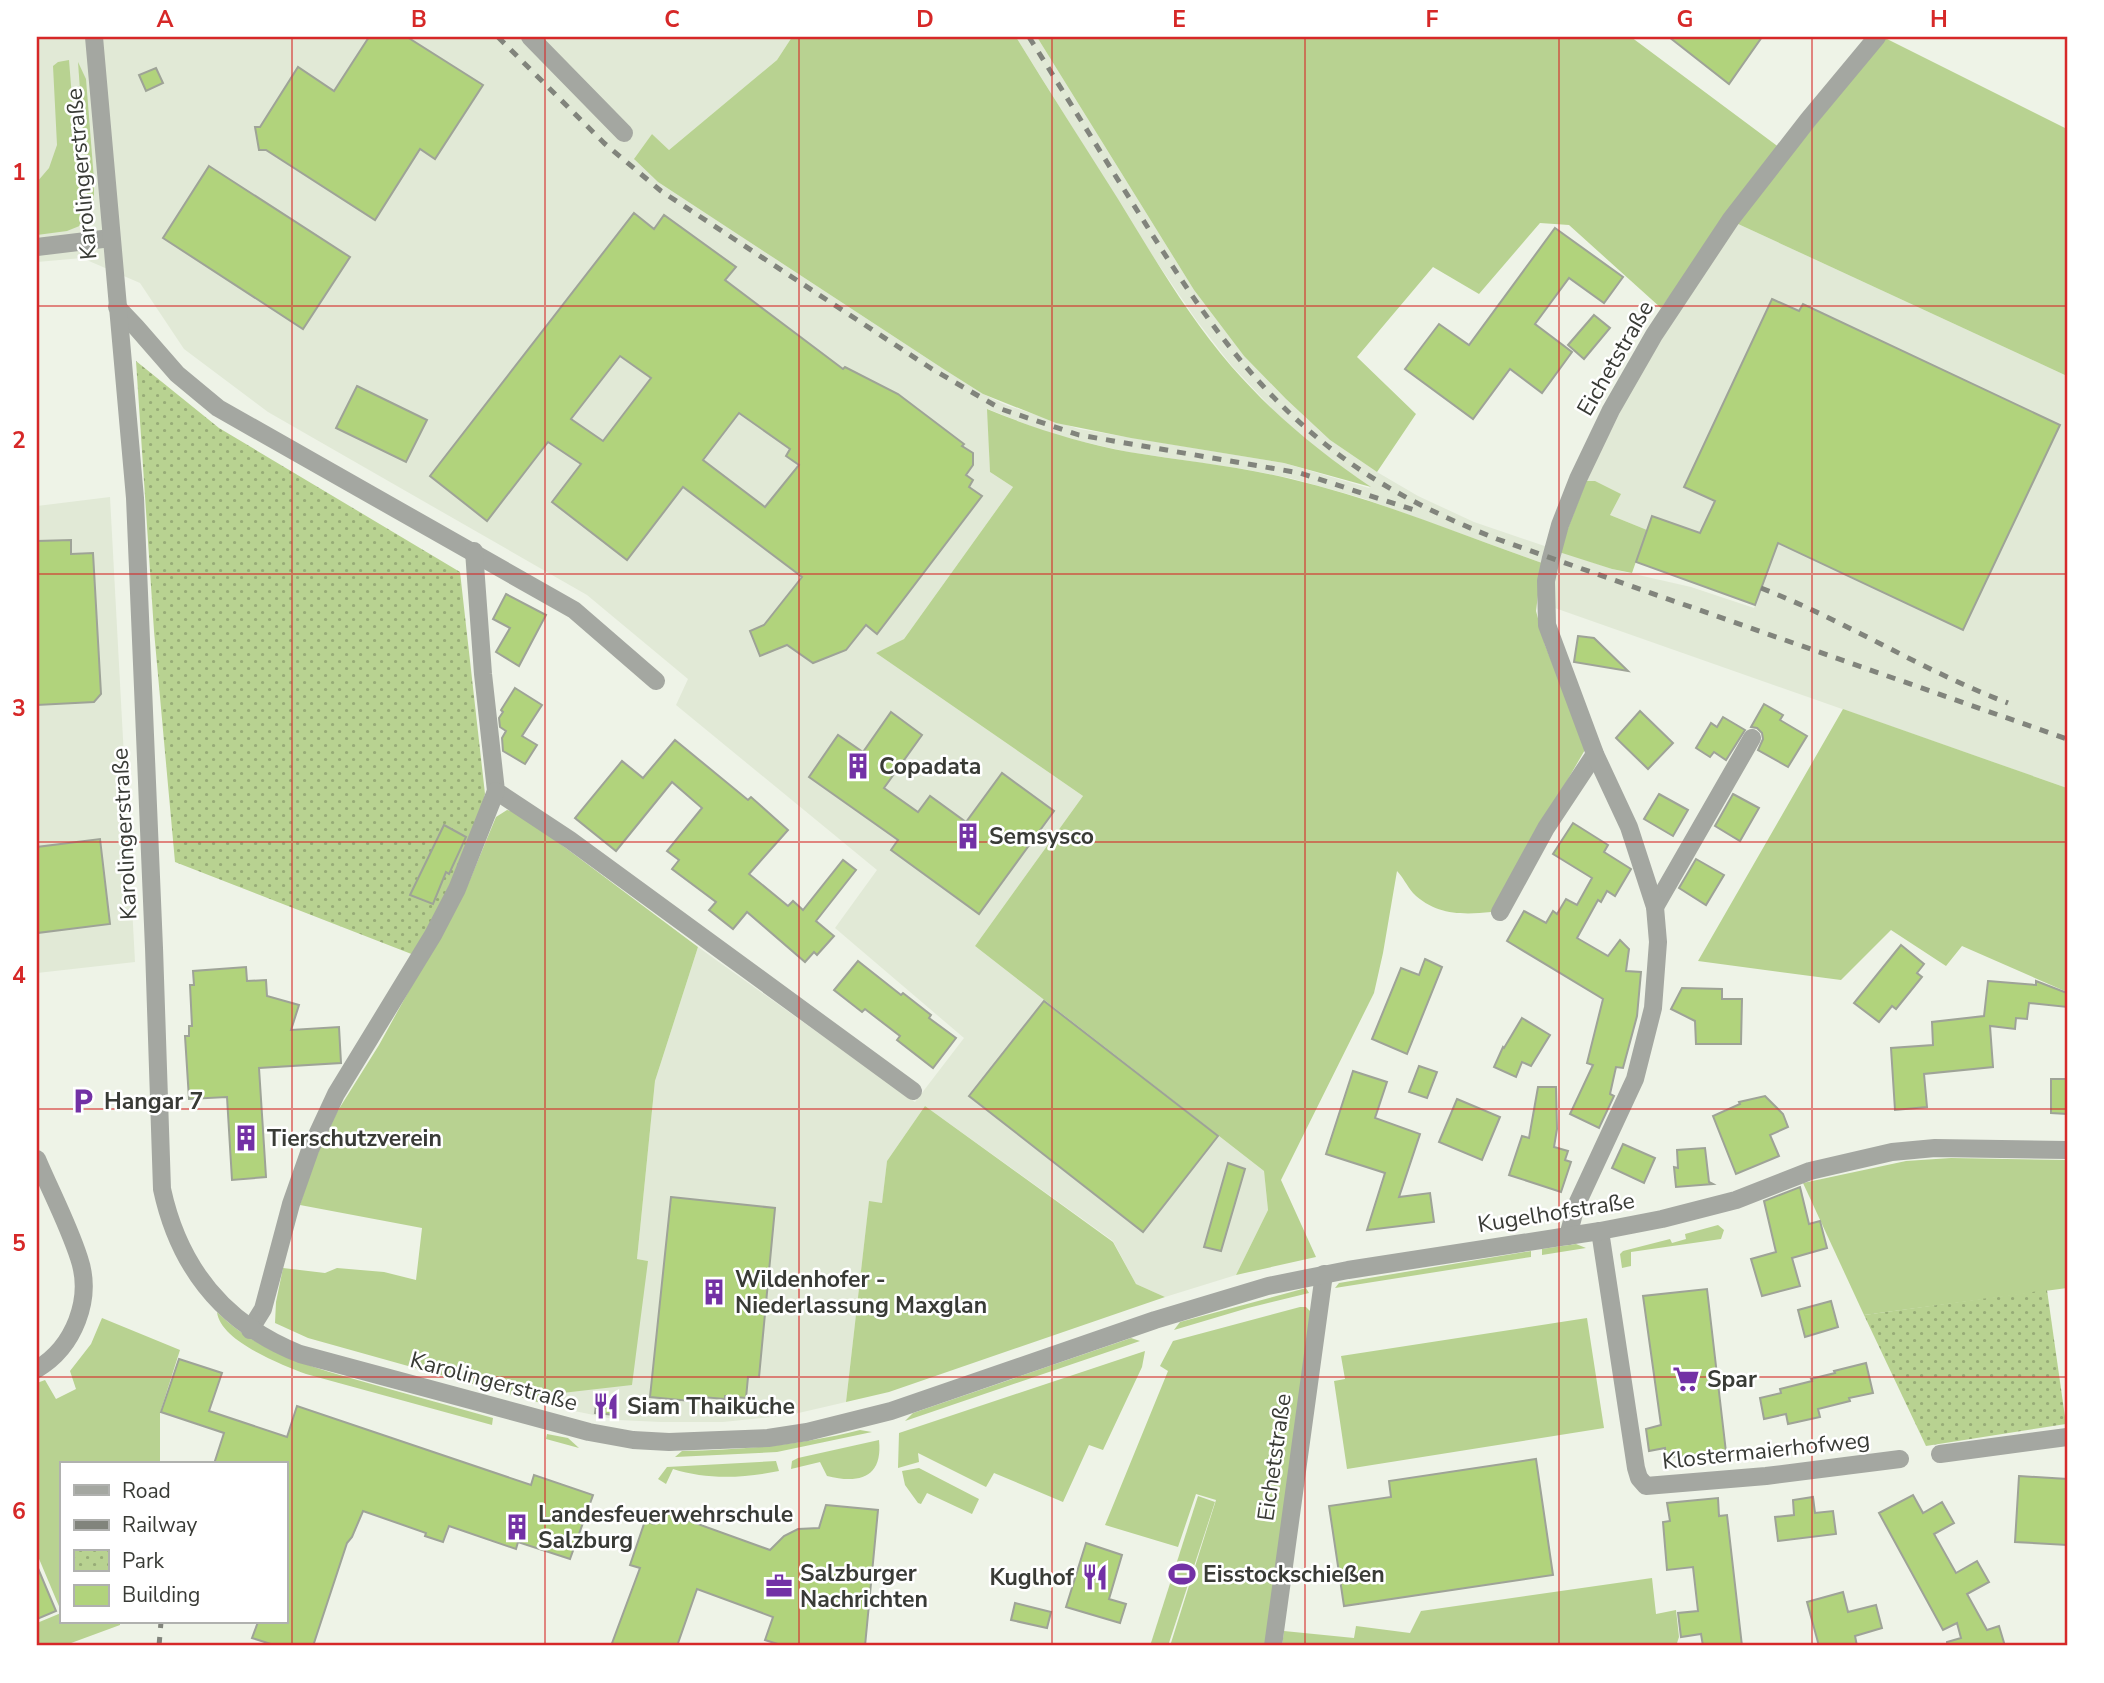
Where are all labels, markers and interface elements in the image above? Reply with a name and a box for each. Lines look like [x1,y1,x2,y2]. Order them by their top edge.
text: A [156,4,174,35]
text: B [411,4,427,35]
text: C [664,4,680,35]
text: D [916,4,934,35]
text: E [1172,4,1186,35]
text: F [1426,4,1439,35]
text: G [1677,4,1693,35]
text: H [1930,4,1948,35]
street label: Karolingerstraße [59,87,104,261]
text: 1 [12,157,26,188]
street label: Eichetstraße [1570,295,1661,422]
text: 2 [12,425,26,456]
text: 3 [12,693,26,724]
street label: Karolingerstraße [105,747,144,921]
building icon: Copadata [843,751,873,781]
place label: Copadata [879,751,981,782]
building icon: Semsysco [953,821,983,851]
place label: Semsysco [989,821,1094,852]
text: 4 [12,960,26,991]
parking icon: Hangar 7 [68,1086,98,1116]
place label: Hangar 7 [104,1086,203,1117]
building icon: Tierschutzverein [231,1123,261,1153]
place label: Tierschutzverein [267,1123,442,1154]
street label: Kugelhofstraße [1475,1185,1637,1240]
text: 5 [12,1228,26,1259]
place label: Wildenhofer - Niederlassung Maxglan [735,1264,987,1321]
building icon: Wildenhofer - Niederlassung Maxglan [699,1277,729,1307]
street label: Karolingerstraße [407,1344,581,1419]
supermarket icon: Spar [1671,1364,1701,1394]
place label: Spar [1707,1364,1757,1395]
restaurant icon: Siam Thaiküche [591,1391,621,1421]
place label: Siam Thaiküche [627,1391,795,1422]
street label: Eichetstraße [1250,1391,1299,1523]
street label: Klostermaierhofweg [1660,1424,1872,1477]
legend [60,1462,287,1624]
text: Road [122,1477,171,1505]
text: 6 [12,1496,26,1527]
place label: Landesfeuerwehrschule Salzburg [538,1499,793,1556]
text: Railway [122,1511,197,1539]
building icon: Landesfeuerwehrschule Salzburg [502,1512,532,1542]
text: Park [122,1547,164,1575]
place label: Salzburger Nachrichten [800,1558,928,1615]
sports icon: Eisstockschießen [1167,1559,1197,1589]
place label: Eisstockschießen [1203,1559,1385,1590]
place label: Kuglhof [989,1562,1075,1593]
restaurant icon: Kuglhof [1080,1562,1110,1592]
office icon: Salzburger Nachrichten [764,1571,794,1601]
text: Building [122,1581,200,1609]

